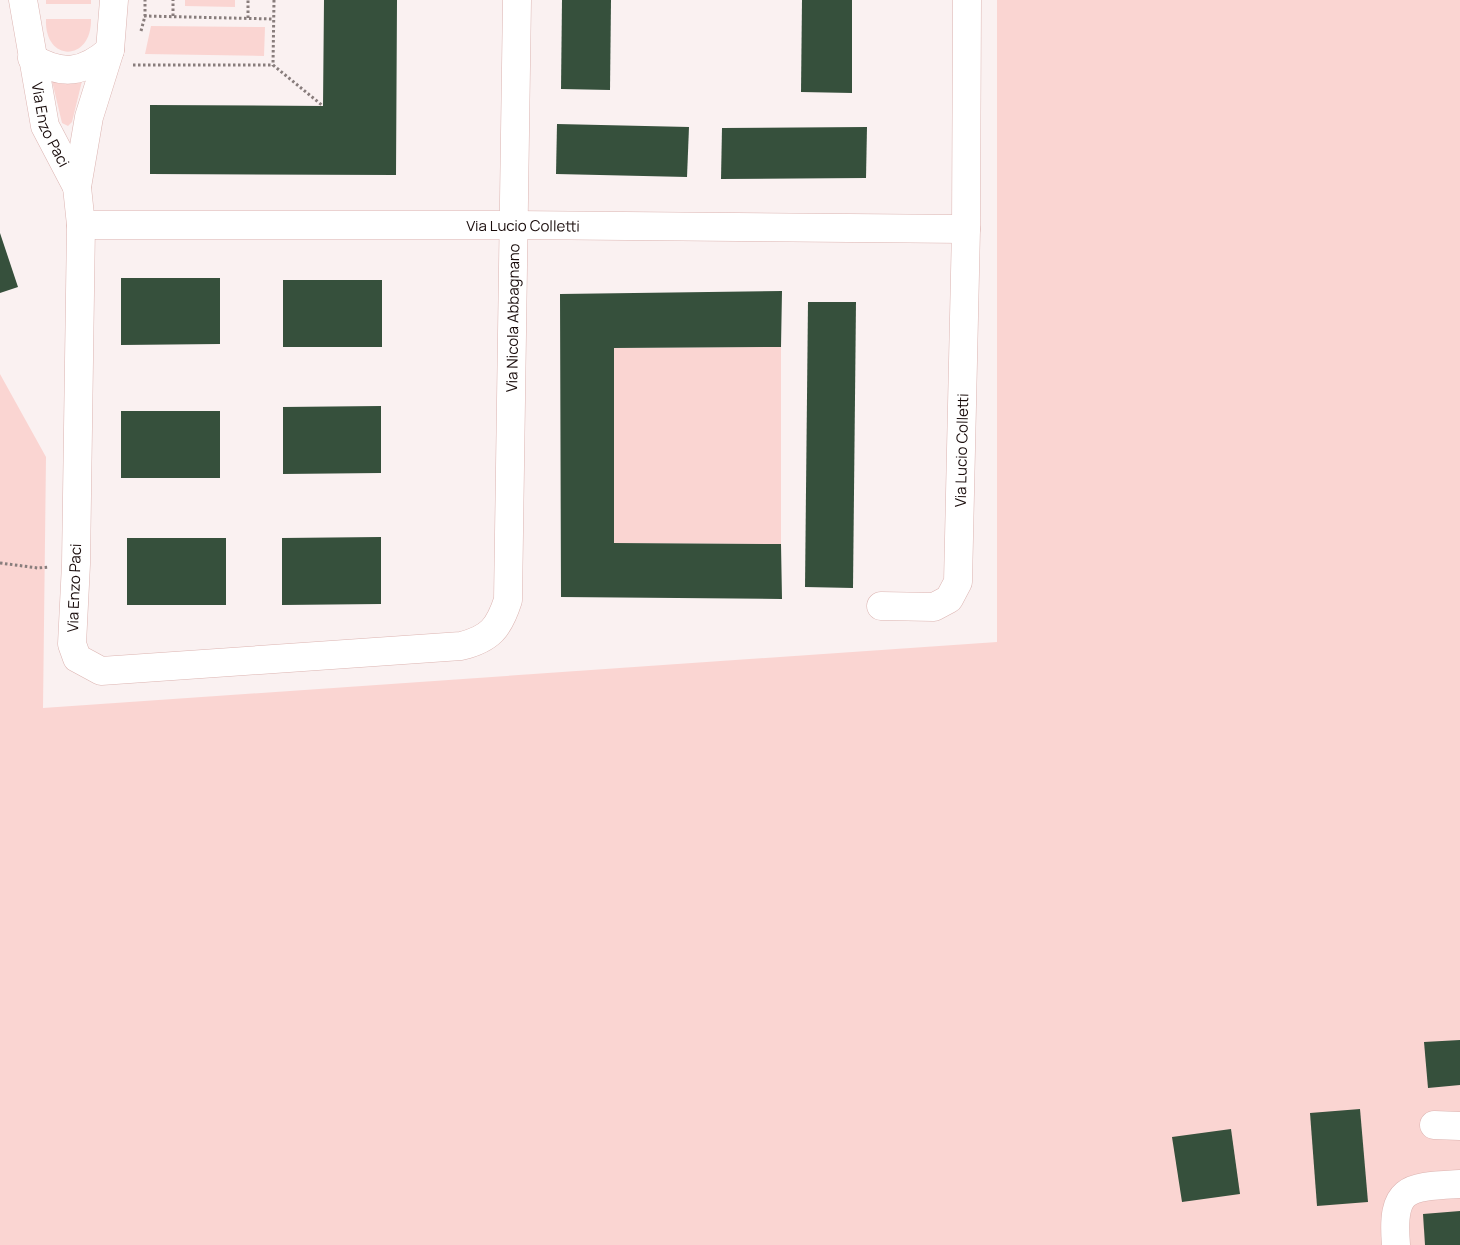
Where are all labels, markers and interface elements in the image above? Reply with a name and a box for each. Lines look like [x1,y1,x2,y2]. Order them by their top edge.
street label: Via Enzo Paci [27,80,75,170]
street label: Via Lucio Colletti [466,214,580,236]
street label: Via Nicola Abbagnano [501,243,524,392]
street label: Via Lucio Colletti [949,393,973,507]
street label: Via Enzo Paci [62,543,86,633]

